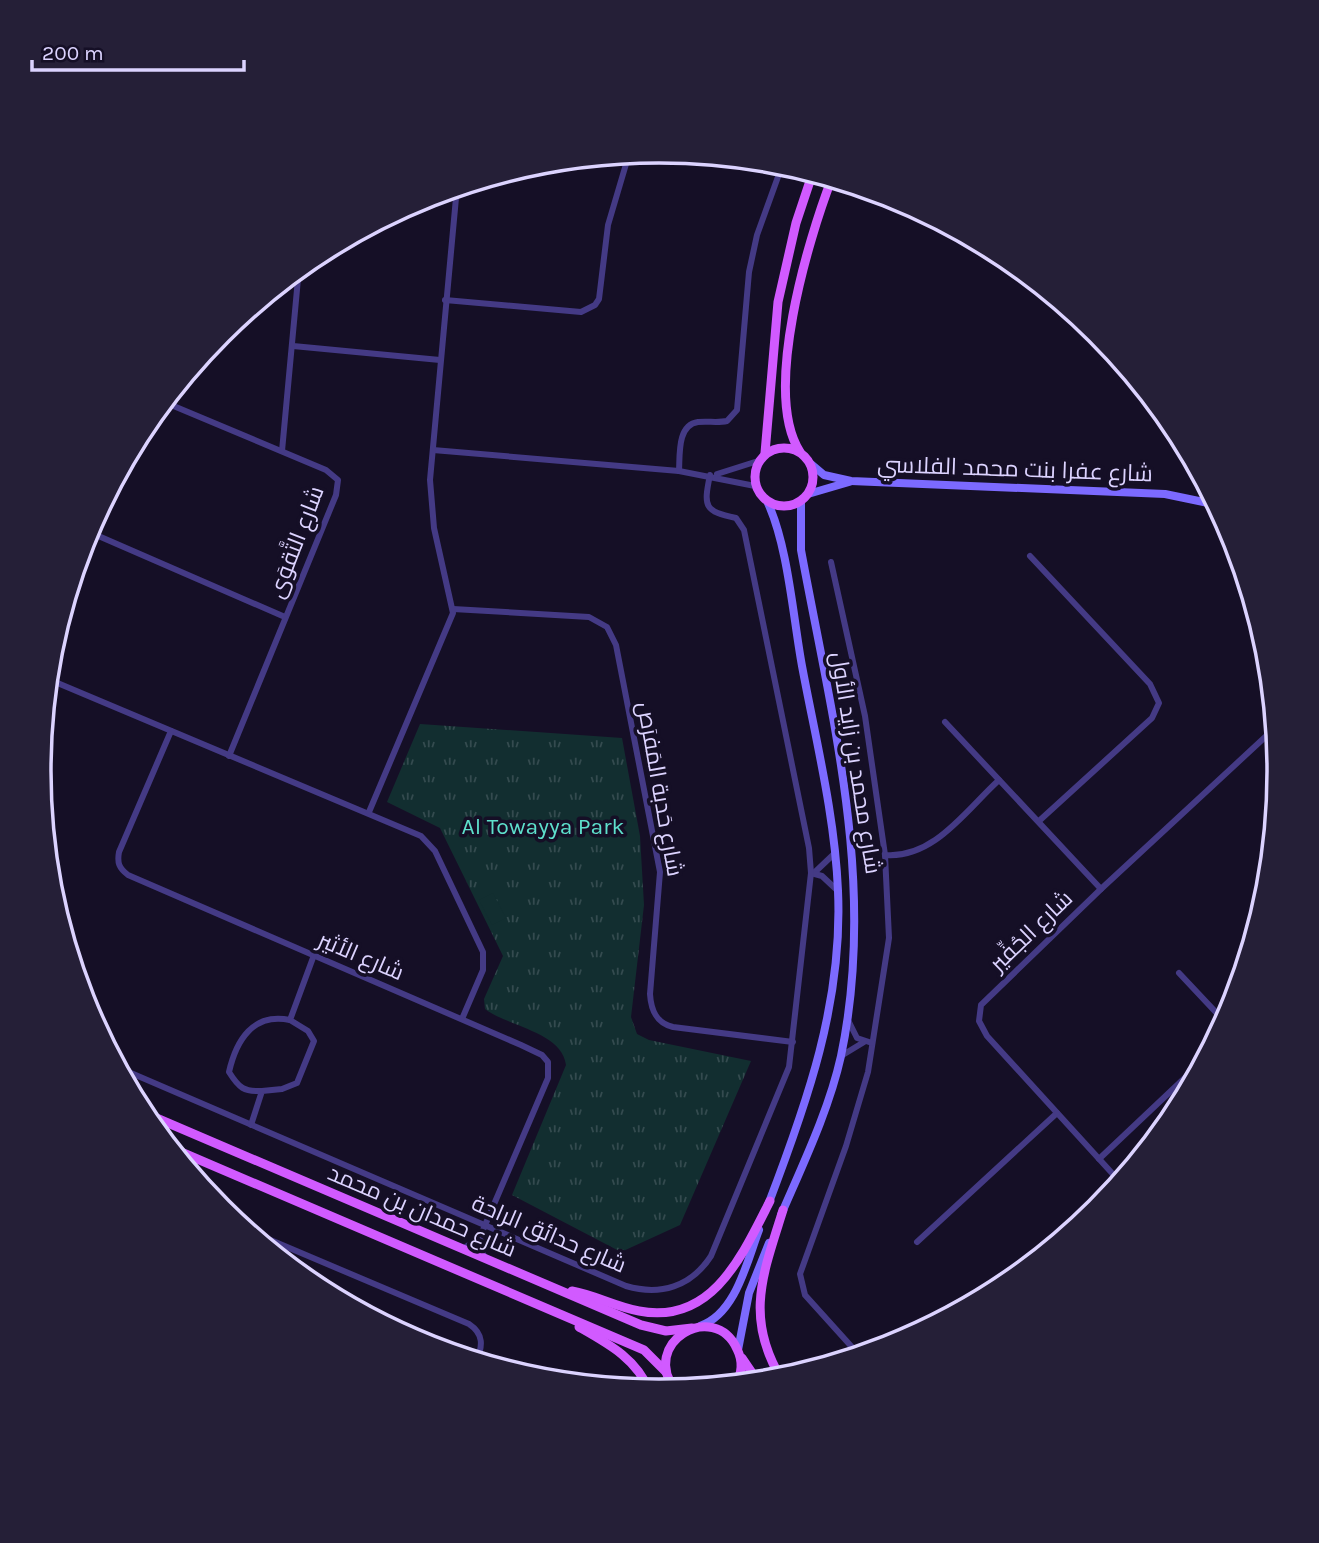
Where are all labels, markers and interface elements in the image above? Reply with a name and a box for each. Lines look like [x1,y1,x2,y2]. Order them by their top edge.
scale bar [32,28,243,72]
text: 200 m [42,41,104,65]
street label: شارع عفرا بنت محمد الفلاسي [877,451,1153,490]
street label: شارع التَّقوَى [261,481,332,603]
street label: شارع محمد بن زايد الأول [823,650,887,876]
street label: شارع حَدبة المَفرَص [629,699,689,879]
park label: Al Towayya Park [462,813,624,840]
street label: شارع الجُفِّير [981,884,1079,980]
street label: شارع الأثير [311,925,408,988]
street label: شارع حمدان بن محمد [323,1159,520,1265]
street label: شارع حدائق الراحة [467,1189,630,1281]

